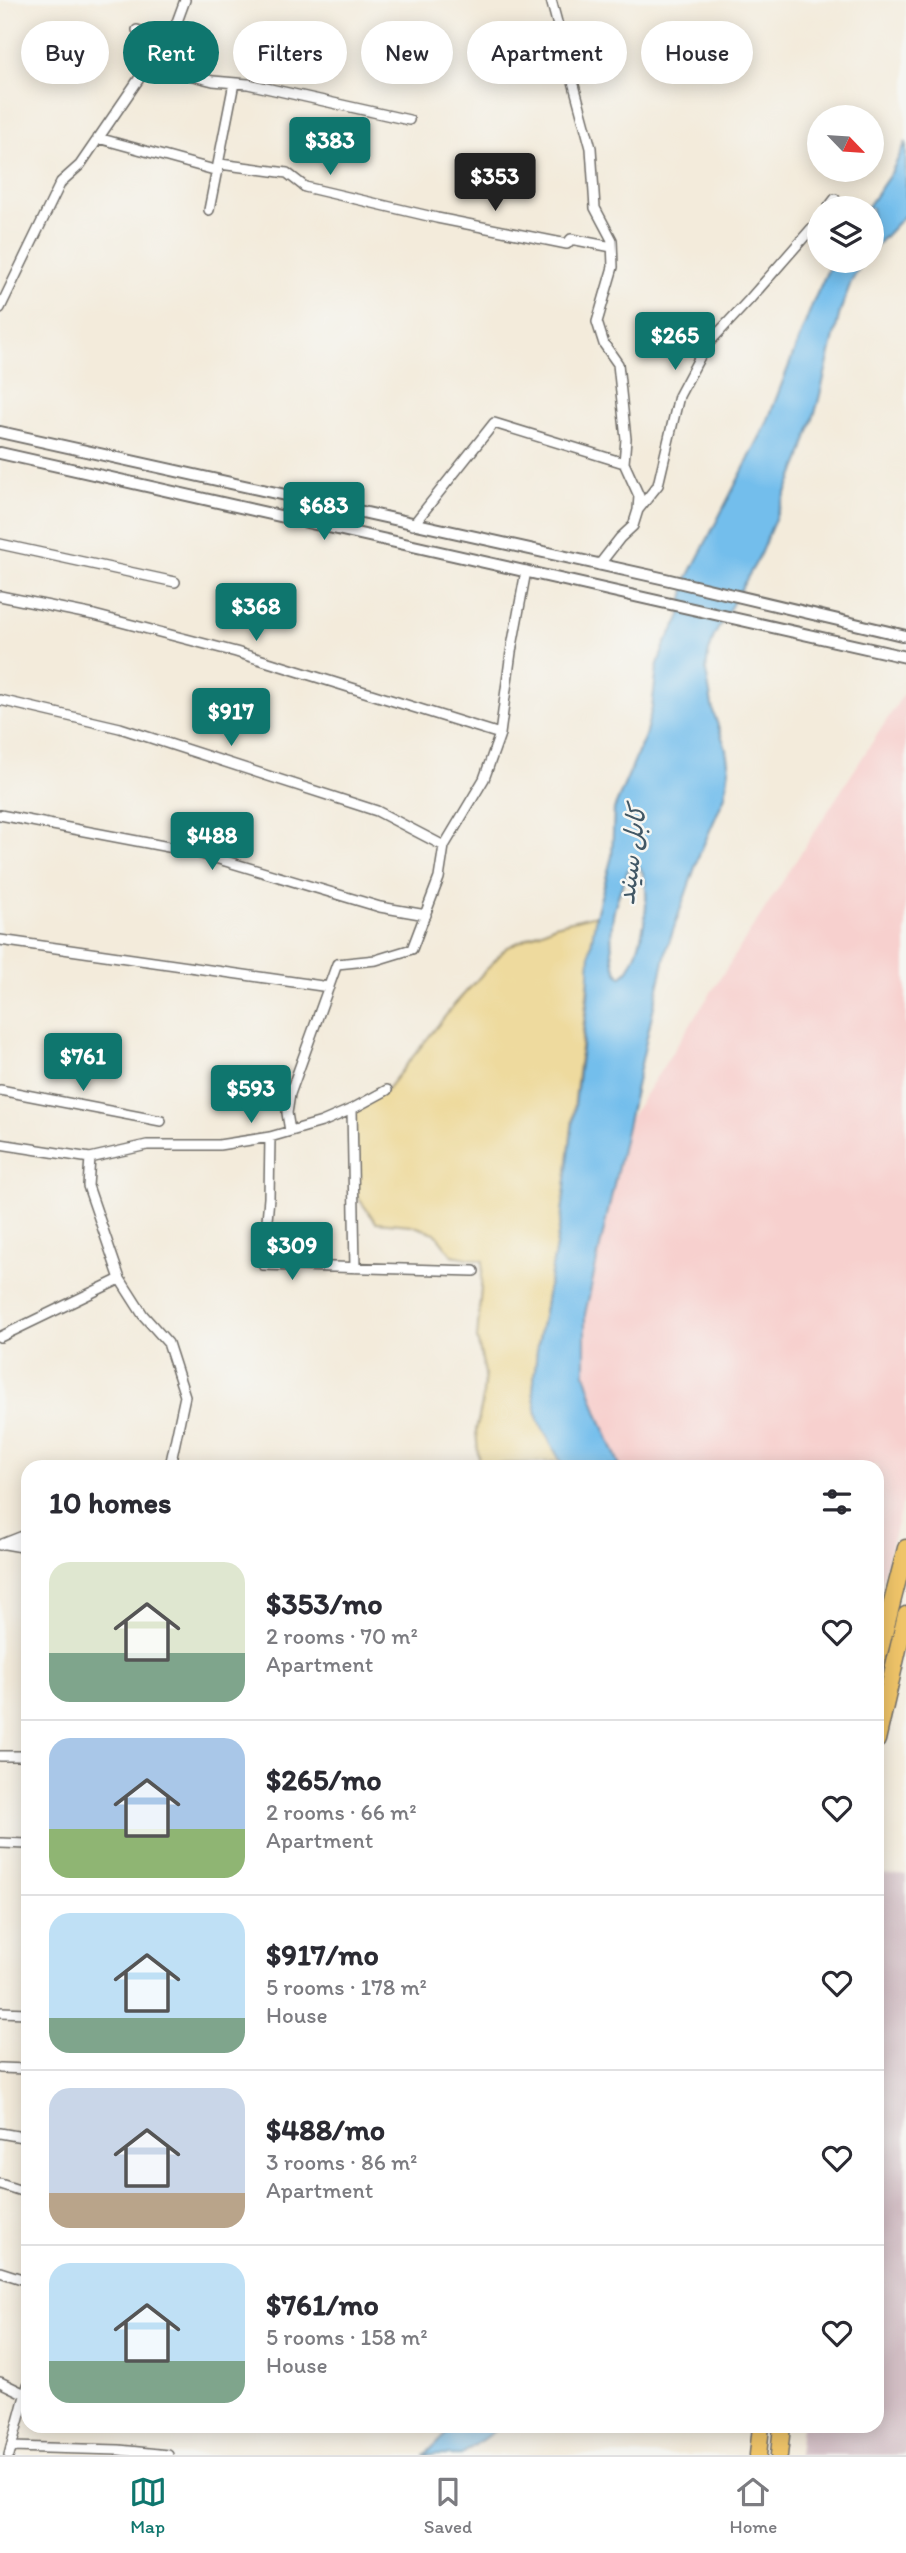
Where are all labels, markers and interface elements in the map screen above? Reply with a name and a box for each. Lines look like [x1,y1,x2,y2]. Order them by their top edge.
chip: Buy [21,21,109,84]
chip: Rent [123,21,219,84]
chip: Filters [233,21,347,84]
chip: New [361,21,453,84]
chip: Apartment [467,21,627,84]
chip: House [641,21,753,84]
north arrow [807,105,884,182]
map controls [807,105,884,273]
pin: $383 [289,118,371,177]
text: $383 [305,126,355,154]
pin: $353 [454,154,536,213]
text: $353 [471,162,519,190]
button: layers [807,196,884,273]
pin: $265 [634,312,716,372]
text: $265 [651,321,699,349]
pin: $683 [283,482,365,542]
text: $683 [300,491,348,519]
pin: $368 [215,584,297,643]
text: $368 [232,592,280,620]
pin: $917 [190,688,272,748]
text: $917 [208,697,254,725]
water label: کابل سيند [609,799,654,906]
pin: $488 [171,812,253,872]
text: $488 [187,821,237,849]
pin: $761 [42,1034,124,1093]
text: $761 [60,1042,106,1070]
pin: $593 [210,1066,292,1125]
text: $593 [227,1074,275,1102]
pin: $309 [251,1222,333,1282]
text: $309 [267,1231,317,1259]
icon: filters [818,1483,856,1521]
text: 10 homes [49,1484,172,1521]
text: $353/mo [266,1585,383,1622]
icon: home [105,1590,189,1674]
icon: heart [818,1613,856,1651]
text: 2 rooms · 70 m² [266,1622,418,1650]
text: Apartment [266,1650,373,1678]
text: $265/mo [266,1761,382,1798]
icon: home [105,1766,189,1850]
icon: heart [818,1789,856,1827]
text: 2 rooms · 66 m² [266,1798,417,1826]
text: Apartment [266,1826,373,1854]
text: $917/mo [266,1936,379,1973]
icon: home [105,1941,189,2025]
icon: heart [818,1964,856,2002]
text: 5 rooms · 178 m² [266,1973,427,2001]
text: House [266,2001,328,2029]
text: $488/mo [266,2111,385,2148]
icon: home [105,2116,189,2200]
icon: heart [818,2139,856,2177]
text: 3 rooms · 86 m² [266,2148,418,2176]
text: Apartment [266,2176,373,2204]
text: $761/mo [266,2286,379,2323]
icon: home [105,2291,189,2375]
icon: heart [818,2314,856,2352]
text: 5 rooms · 158 m² [266,2323,428,2351]
text: House [266,2351,328,2379]
tab: Map [129,2473,167,2538]
tab: Saved [424,2473,472,2538]
tab: Home [729,2473,777,2538]

